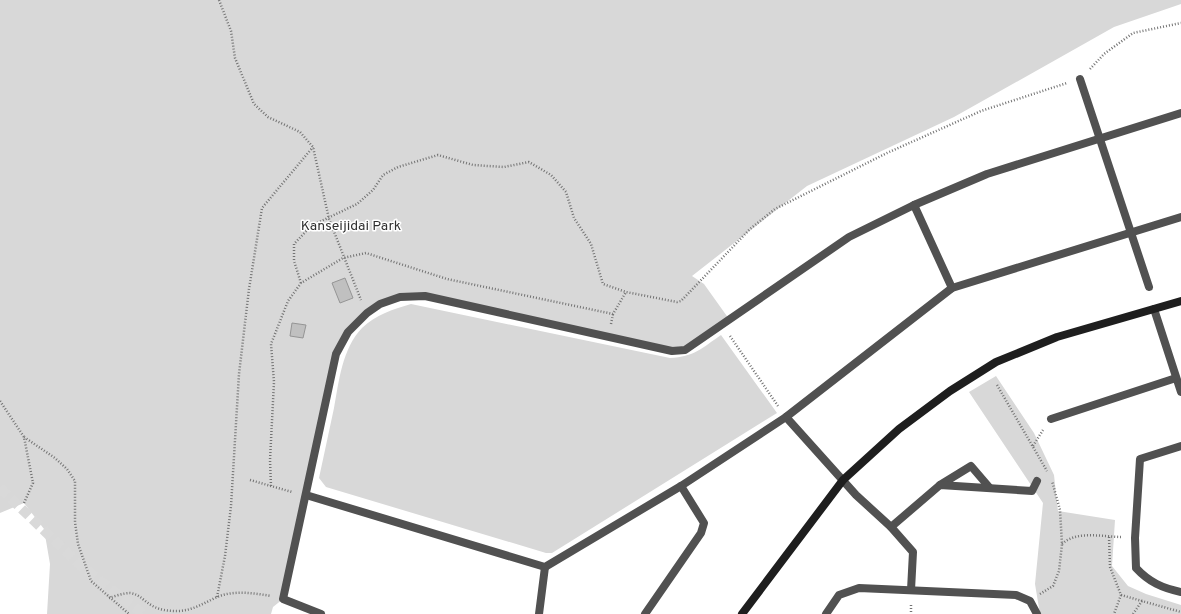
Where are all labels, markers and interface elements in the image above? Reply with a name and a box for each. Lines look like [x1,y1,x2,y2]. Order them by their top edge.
park label: Kanseijidai Park [301,218,401,235]

